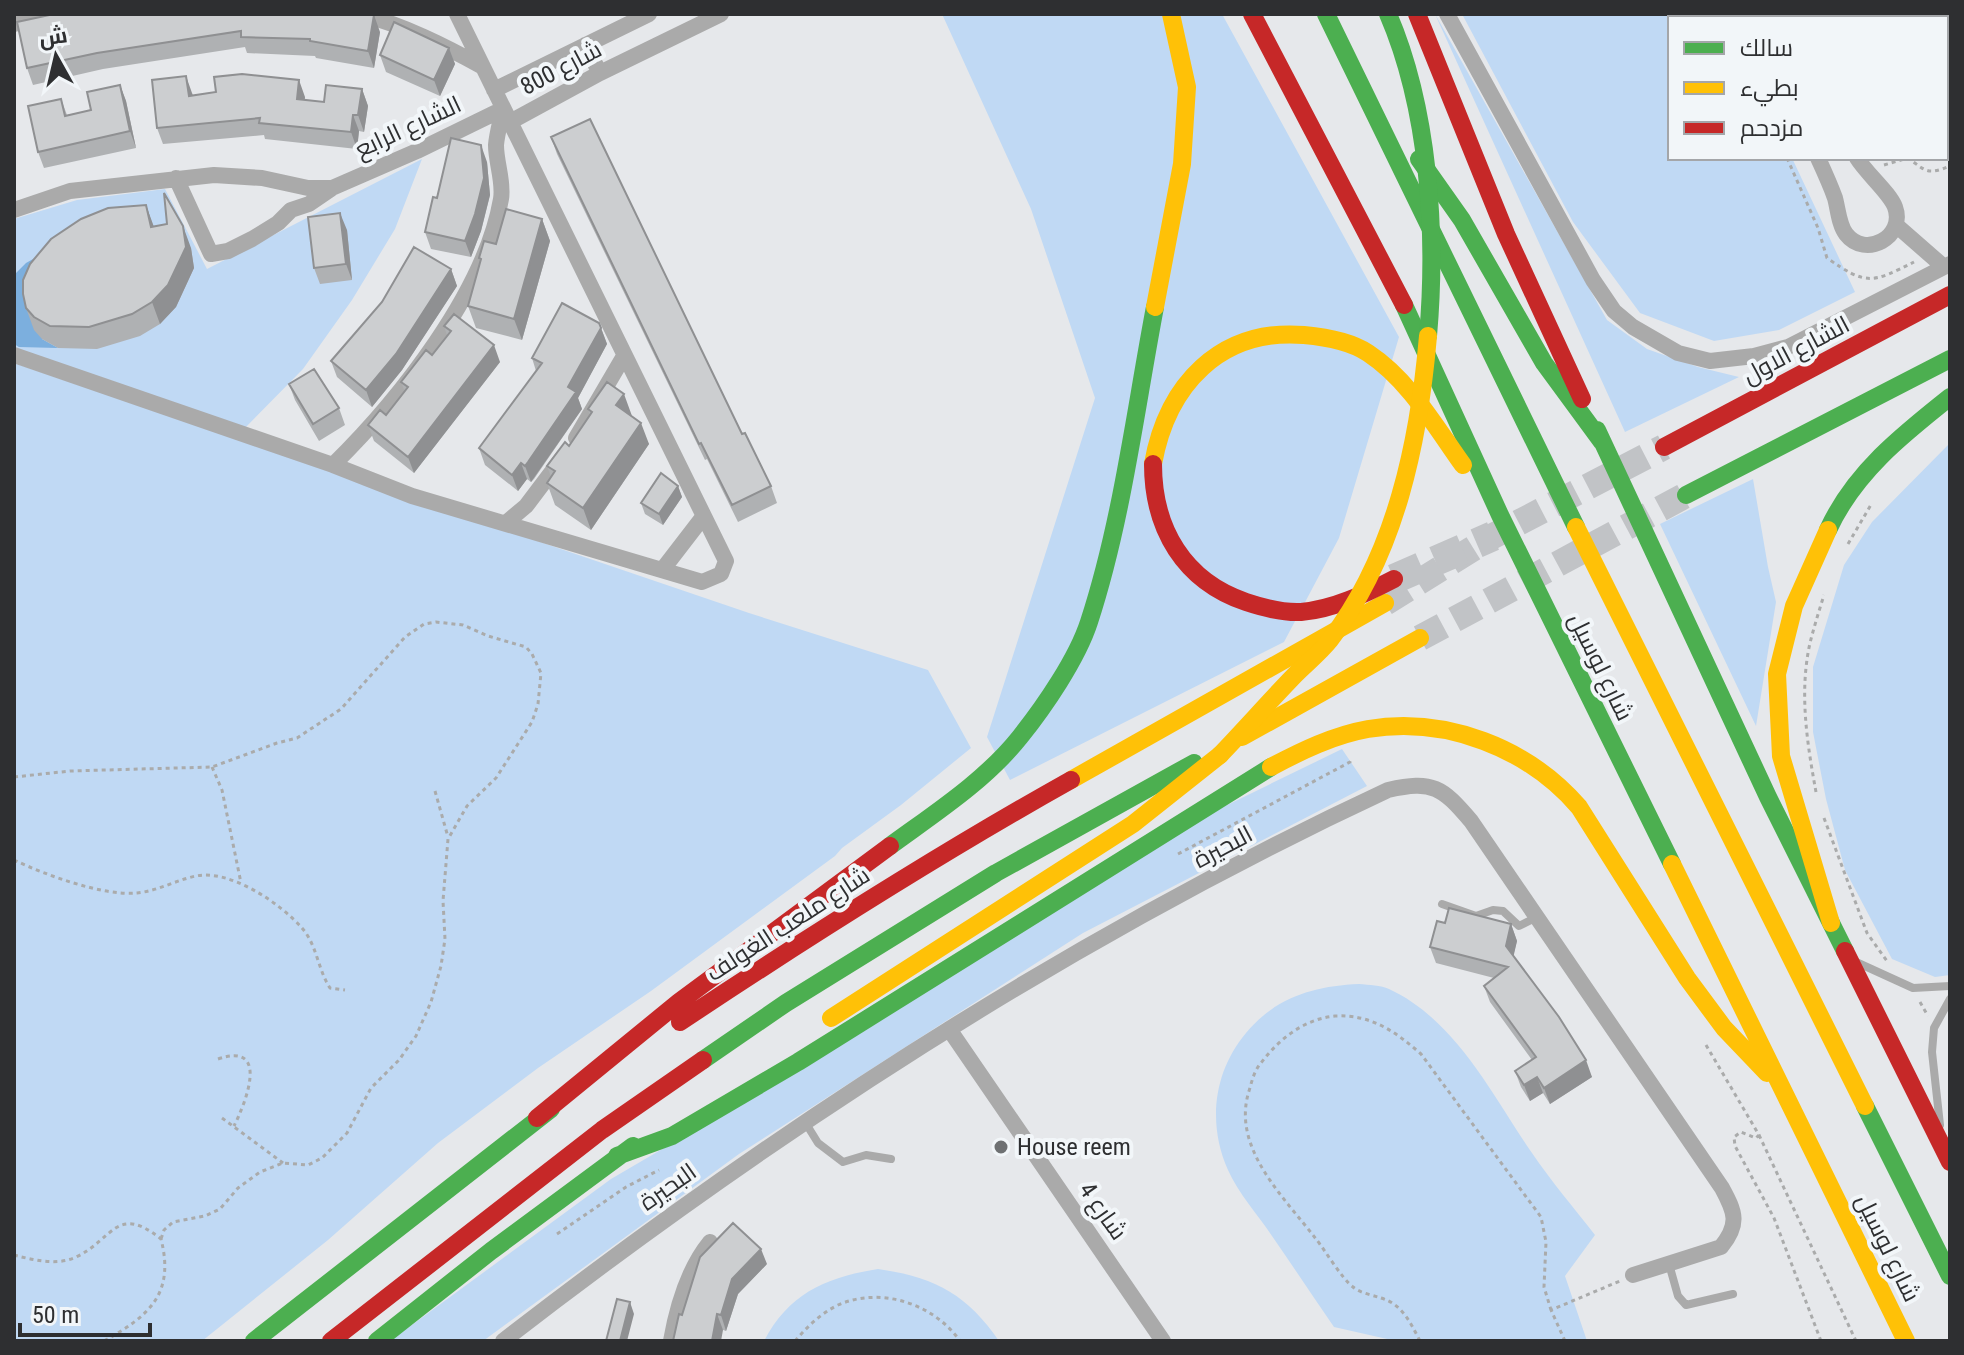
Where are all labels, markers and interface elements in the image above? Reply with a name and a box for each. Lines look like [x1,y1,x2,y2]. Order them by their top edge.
north arrow [16,16,96,96]
legend [1668,16,1948,160]
text: ش [38,22,69,52]
text: سالك [1740,34,1793,62]
street label: شارع 800 [516,35,607,103]
text: بطيء [1740,74,1799,107]
street label: الشارع الرابع [350,90,466,166]
text: مزدحم [1740,114,1803,144]
street label: الشارع الاول [1738,310,1855,392]
street label: شارع لوسيل [1561,609,1639,726]
street label: البحيرة [1189,820,1257,874]
street label: شارع ملعب الغولف [701,861,876,989]
place label: House reem [1017,1133,1131,1161]
marker: House reem [992,1138,1010,1156]
street label: البحيرة [634,1158,702,1216]
street label: شارع 4 [1072,1177,1133,1246]
street label: شارع لوسيل [1848,1190,1926,1307]
scale bar [20,1287,150,1337]
text: 50 m [32,1301,79,1329]

